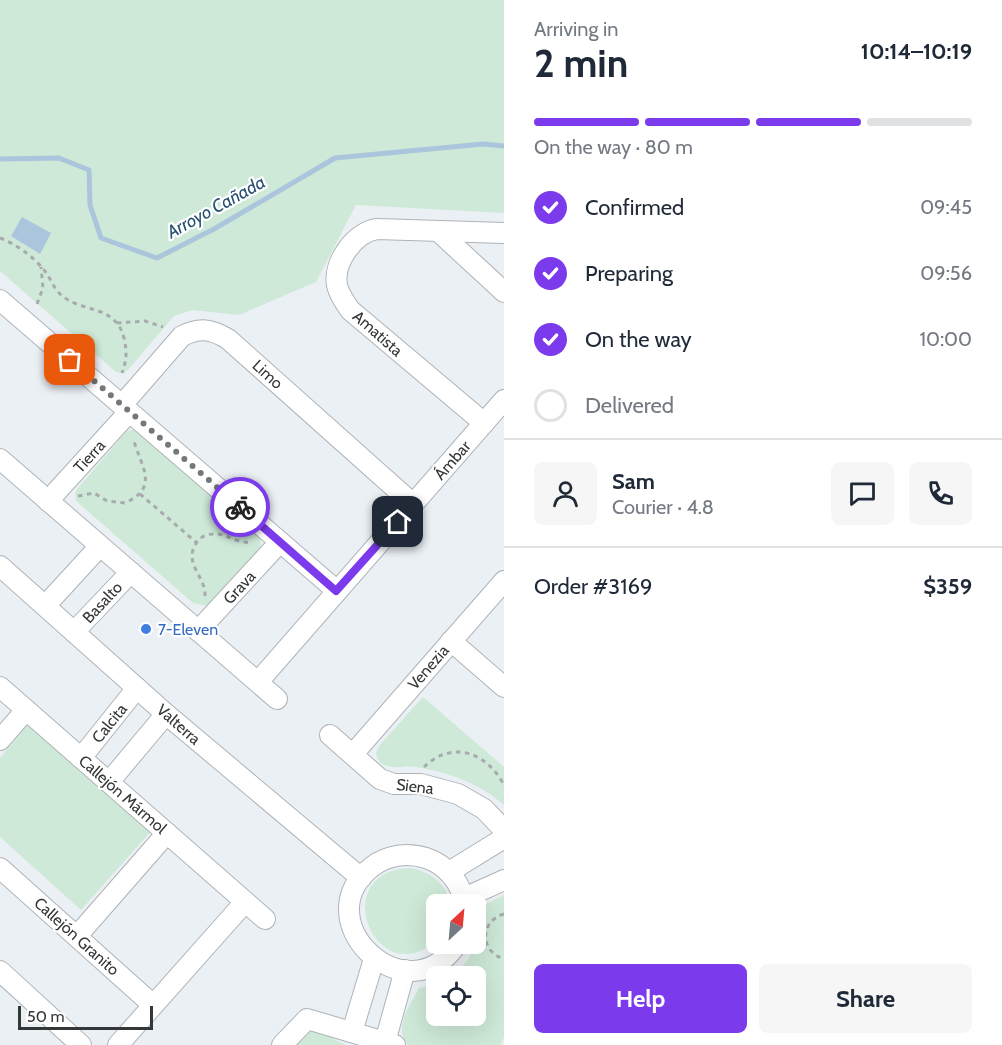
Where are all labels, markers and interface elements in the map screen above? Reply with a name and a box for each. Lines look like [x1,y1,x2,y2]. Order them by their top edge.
text: Arriving in [534,17,618,41]
text: 10:14–10:19 [861,38,972,65]
text: 2 min [534,39,628,87]
text: On the way · 80 m [534,135,693,159]
water label: Arroyo Cañada [162,171,269,244]
icon: check [534,191,567,224]
text: Confirmed [585,194,684,221]
text: 09:45 [920,195,972,219]
icon: check [534,257,567,290]
text: Preparing [585,260,673,287]
text: 09:56 [920,261,972,285]
street label: Amatista [349,307,407,360]
icon: check [534,323,567,356]
text: On the way [585,326,692,353]
text: 10:00 [919,327,972,351]
pin [44,334,95,385]
icon: bag [53,343,86,376]
street label: Limo [249,356,287,393]
text: Delivered [585,392,674,419]
street label: Tierra [70,436,109,477]
street label: Ámbar [430,436,475,484]
button: person [534,462,597,525]
button: chat [831,462,894,525]
button: phone [909,462,972,525]
text: Sam [612,468,655,495]
courier [210,477,270,537]
icon: bike [224,491,257,524]
text: Courier · 4.8 [612,495,714,519]
pin [372,496,423,547]
icon: home [381,505,414,538]
street label: Grava [219,567,260,608]
text: Order #3169 [534,573,652,600]
text: $359 [923,573,972,600]
street label: Basalto [79,578,126,627]
place label: 7-Eleven [158,620,218,639]
marker: 7-Eleven [139,622,153,636]
street label: Venezia [404,641,453,693]
street label: Calcita [88,700,131,747]
street label: Valterra [153,700,205,749]
street label: Callejón Mármol [75,751,171,838]
street label: Siena [395,775,435,798]
street label: Callejón Granito [30,893,123,980]
north arrow [426,894,486,954]
map controls [426,894,486,1026]
button: Help [534,964,747,1033]
button: Share [759,964,972,1033]
button: locate [426,966,486,1026]
scale bar [18,1003,153,1030]
text: 50 m [27,1007,64,1026]

